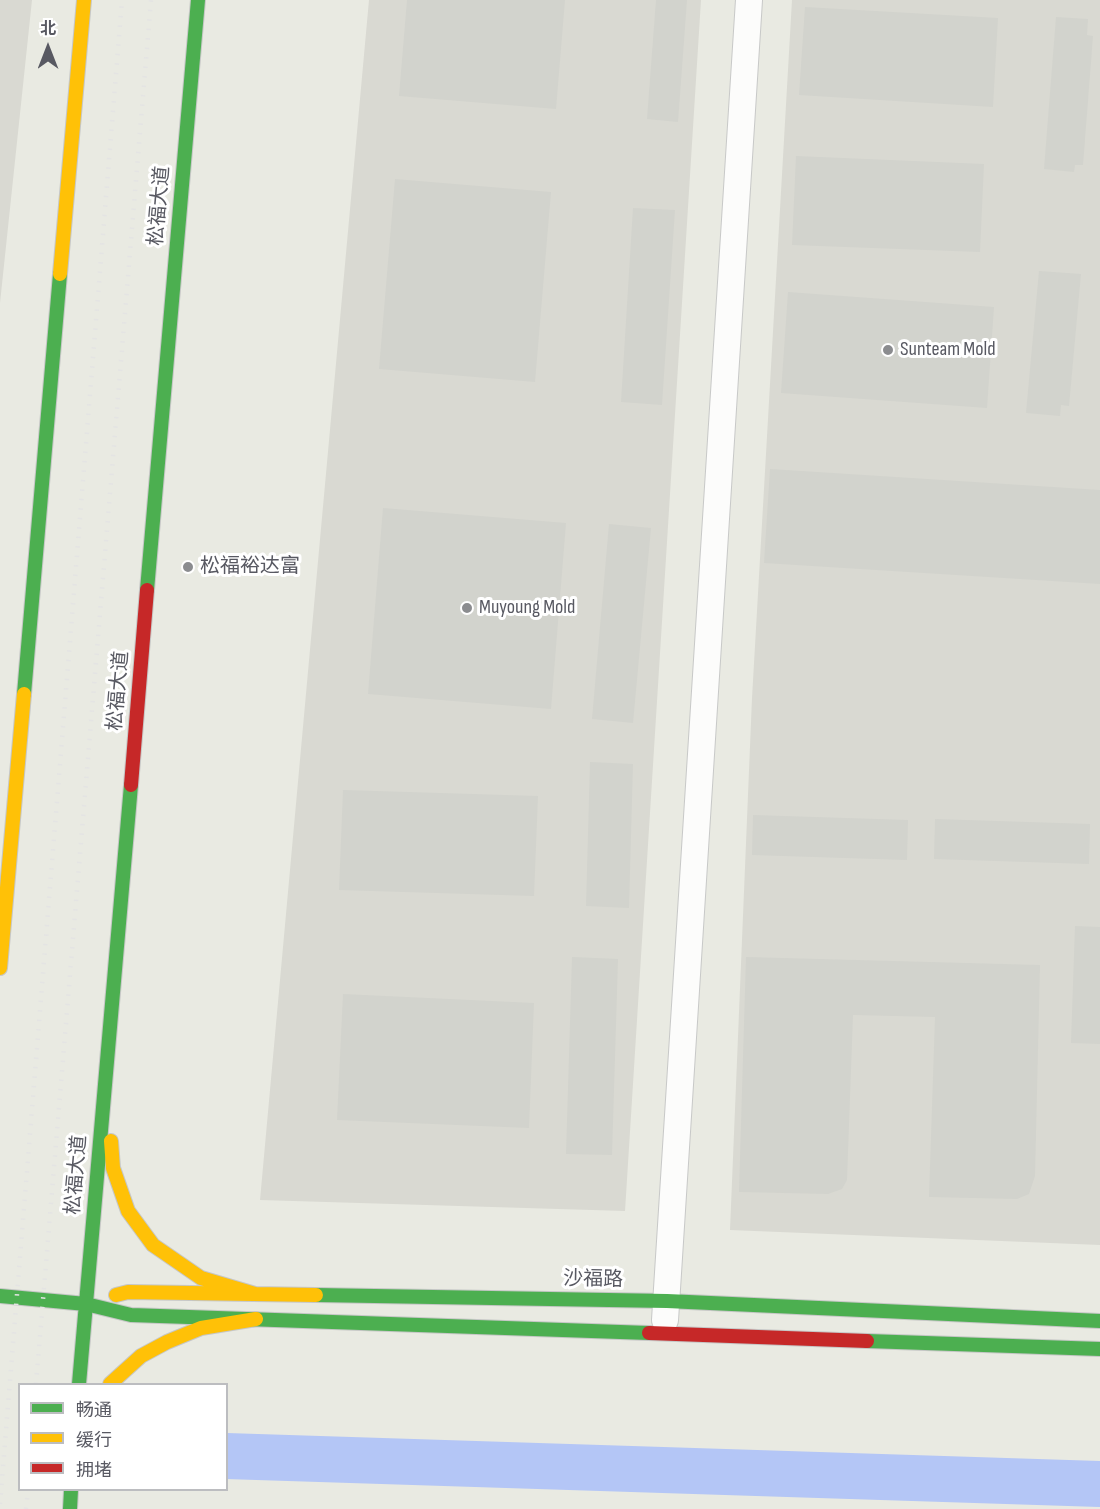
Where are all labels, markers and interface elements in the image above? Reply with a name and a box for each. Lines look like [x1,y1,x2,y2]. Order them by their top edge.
north arrow [18,18,78,78]
text: 北 [40,20,56,39]
street label: 松福大道 [145,165,175,247]
place label: Sunteam Mold [900,338,996,362]
marker: Sunteam Mold [881,343,895,357]
place label: 松福裕达富 [200,555,300,579]
marker: 松福裕达富 [181,560,195,574]
place label: Muyoung Mold [479,596,575,620]
marker: Muyoung Mold [460,601,474,615]
street label: 松福大道 [104,650,134,732]
street label: 松福大道 [62,1134,92,1216]
street label: 沙福路 [563,1267,623,1293]
legend [18,1383,228,1491]
text: 畅通 [76,1400,112,1421]
text: 缓行 [76,1430,112,1451]
text: 拥堵 [76,1460,112,1481]

